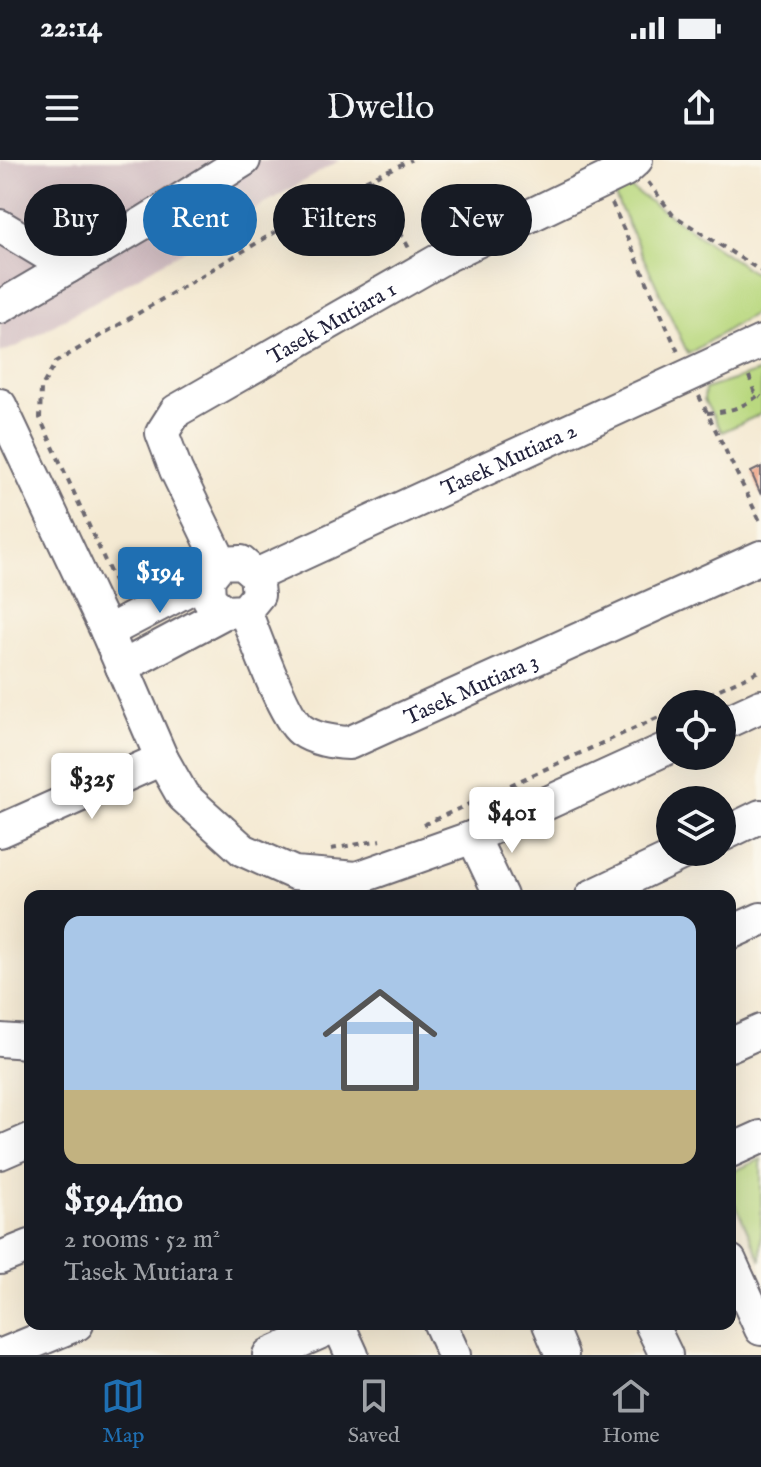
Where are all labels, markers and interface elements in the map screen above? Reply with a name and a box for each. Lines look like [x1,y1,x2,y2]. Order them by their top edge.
text: 22:14 [40,9,102,47]
text: Dwello [327,85,434,131]
icon: menu [40,86,84,130]
icon: share [677,86,721,130]
chip: Buy [24,184,127,256]
chip: Rent [143,184,257,256]
chip: Filters [273,184,405,256]
chip: New [421,184,532,256]
street label: Tasek Mutiara 1 [263,276,402,372]
street label: Tasek Mutiara 2 [437,417,581,504]
pin: $194 [113,547,207,615]
text: $194 [136,556,184,589]
street label: Tasek Mutiara 3 [400,648,543,732]
map controls [656,690,736,866]
button: locate [656,690,736,770]
pin: $325 [45,753,139,821]
text: $325 [69,762,115,795]
button: layers [656,786,736,866]
pin: $401 [465,787,559,855]
text: $401 [487,796,537,829]
icon: home [308,968,452,1112]
text: $194/mo [64,1180,183,1223]
text: 2 rooms · 52 m² [64,1223,220,1256]
text: Tasek Mutiara 1 [64,1256,234,1289]
tab: Map [101,1374,145,1450]
tab: Saved [348,1374,400,1450]
tab: Home [602,1374,660,1450]

